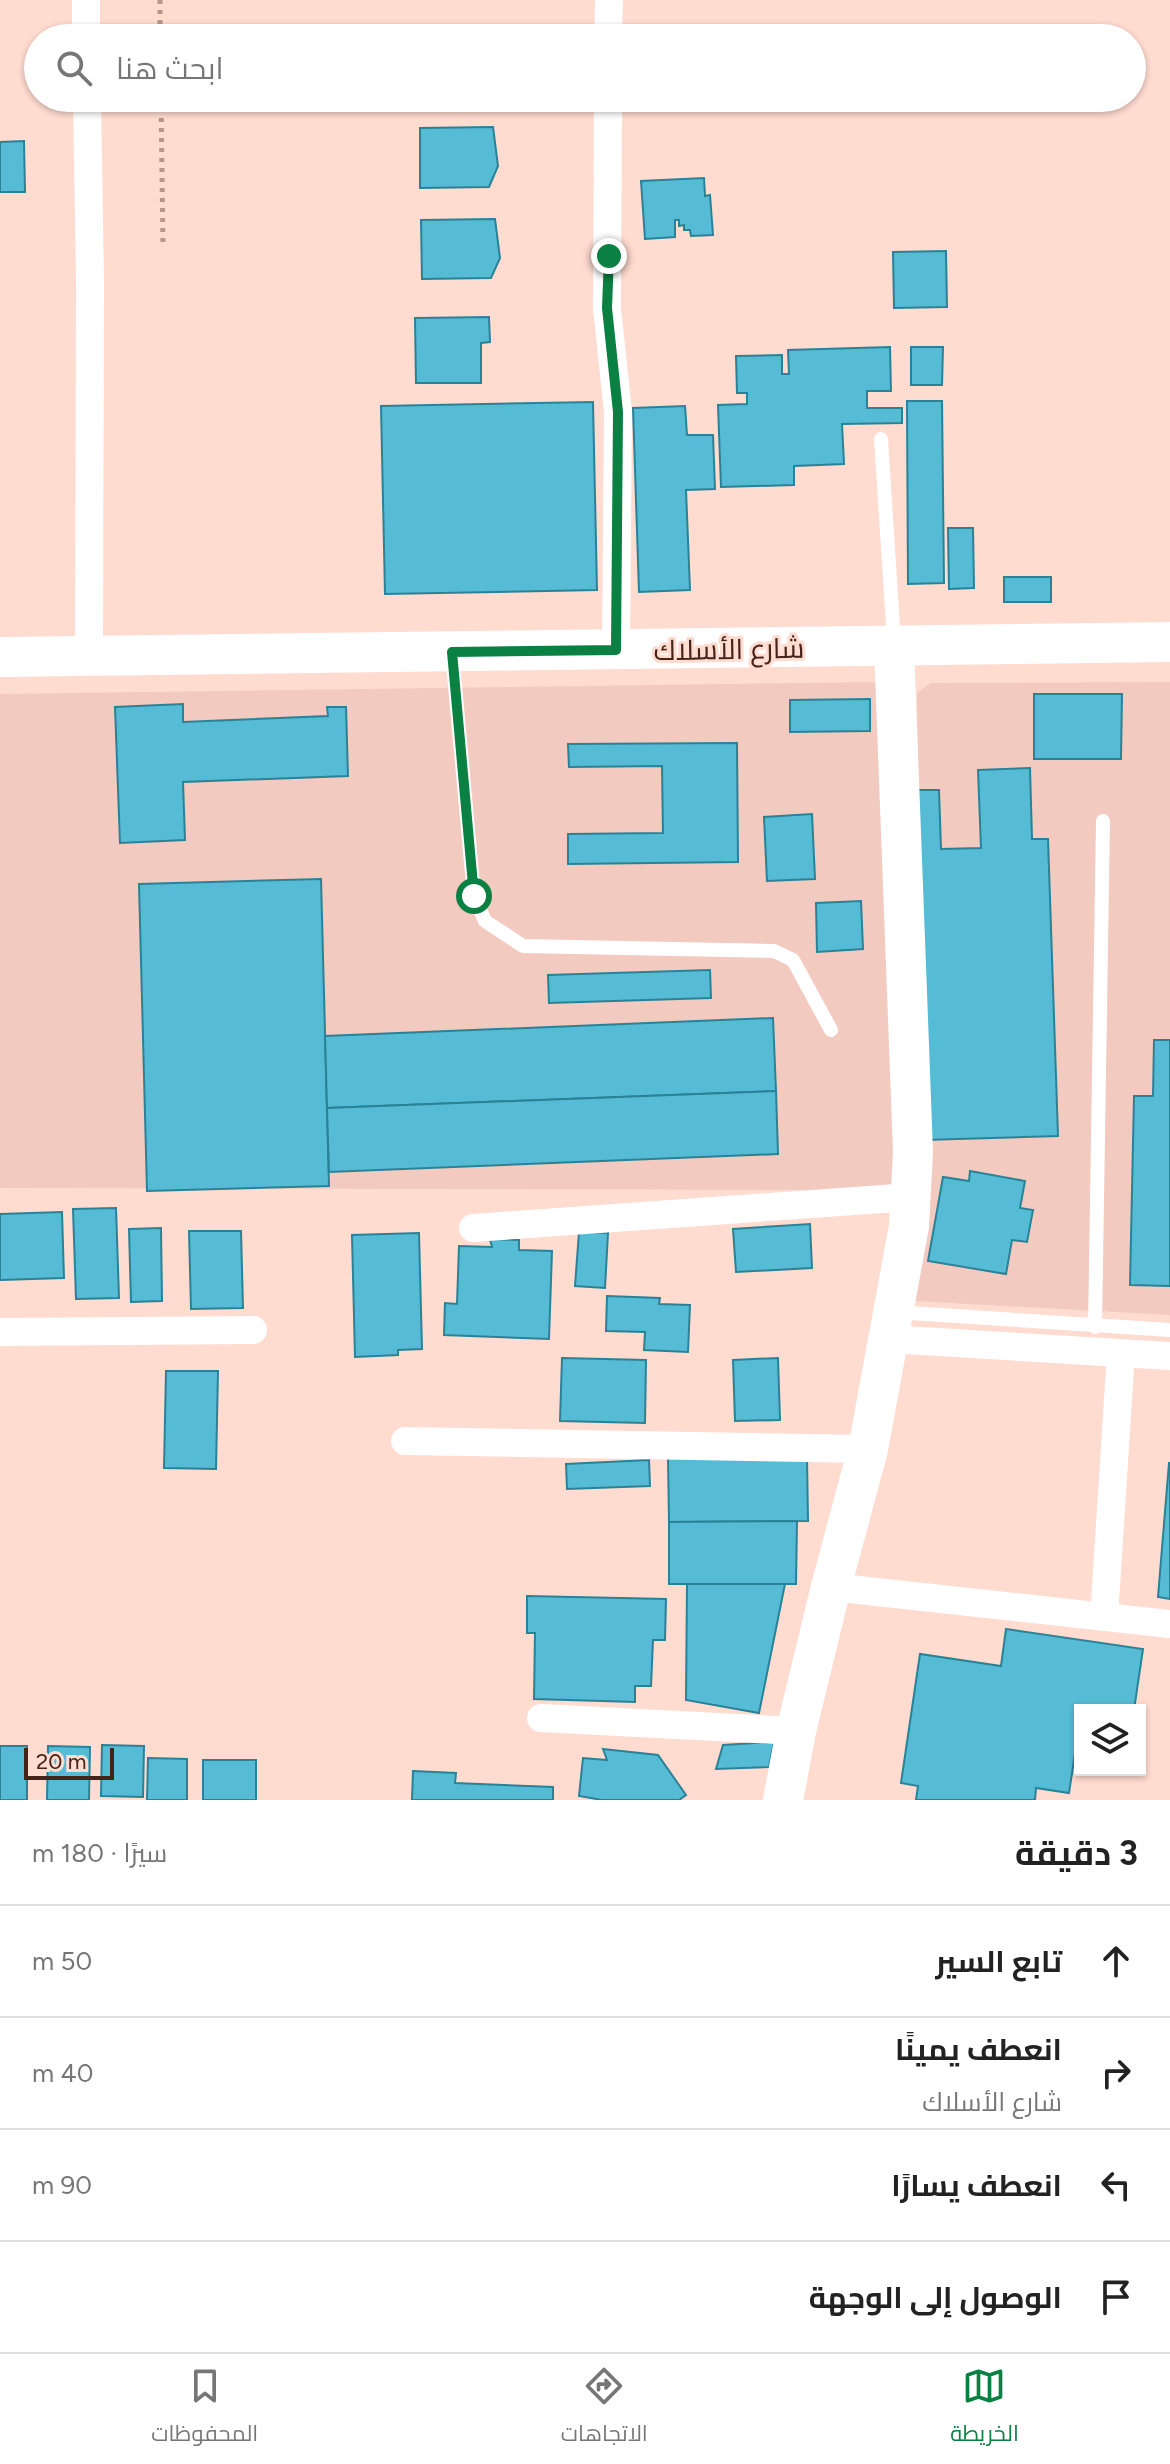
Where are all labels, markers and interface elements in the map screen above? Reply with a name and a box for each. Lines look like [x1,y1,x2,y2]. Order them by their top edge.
search box [24,24,1146,112]
icon: search [52,46,96,90]
text: ابحث هنا [116,50,224,87]
route end [591,238,627,274]
street label: شارع الأسلاك [653,631,805,669]
route start [456,878,492,914]
map controls [1074,1704,1146,1776]
button: layers [1074,1704,1146,1776]
scale bar [24,1744,114,1780]
text: 20 m [36,1748,87,1775]
text: 3 دقيقة [1015,1833,1138,1874]
text: سيرًا · 180 m [32,1837,167,1869]
icon: ahead [1094,1939,1138,1983]
text: تابع السير [936,1943,1062,1980]
text: 50 m [32,1945,92,1977]
text: انعطف يمينًا [895,2031,1062,2068]
icon: right [1094,2051,1138,2095]
text: 40 m [32,2057,93,2089]
text: شارع الأسلاك [922,2086,1062,2118]
icon: left [1094,2163,1138,2207]
text: انعطف يسارًا [891,2167,1062,2204]
text: 90 m [32,2169,92,2201]
icon: arrive [1094,2275,1138,2319]
text: الوصول إلى الوجهة [809,2279,1062,2316]
tab: المحفوظات [151,2364,258,2454]
tab: الاتجاهات [561,2364,648,2454]
tab: الخريطة [950,2364,1019,2454]

